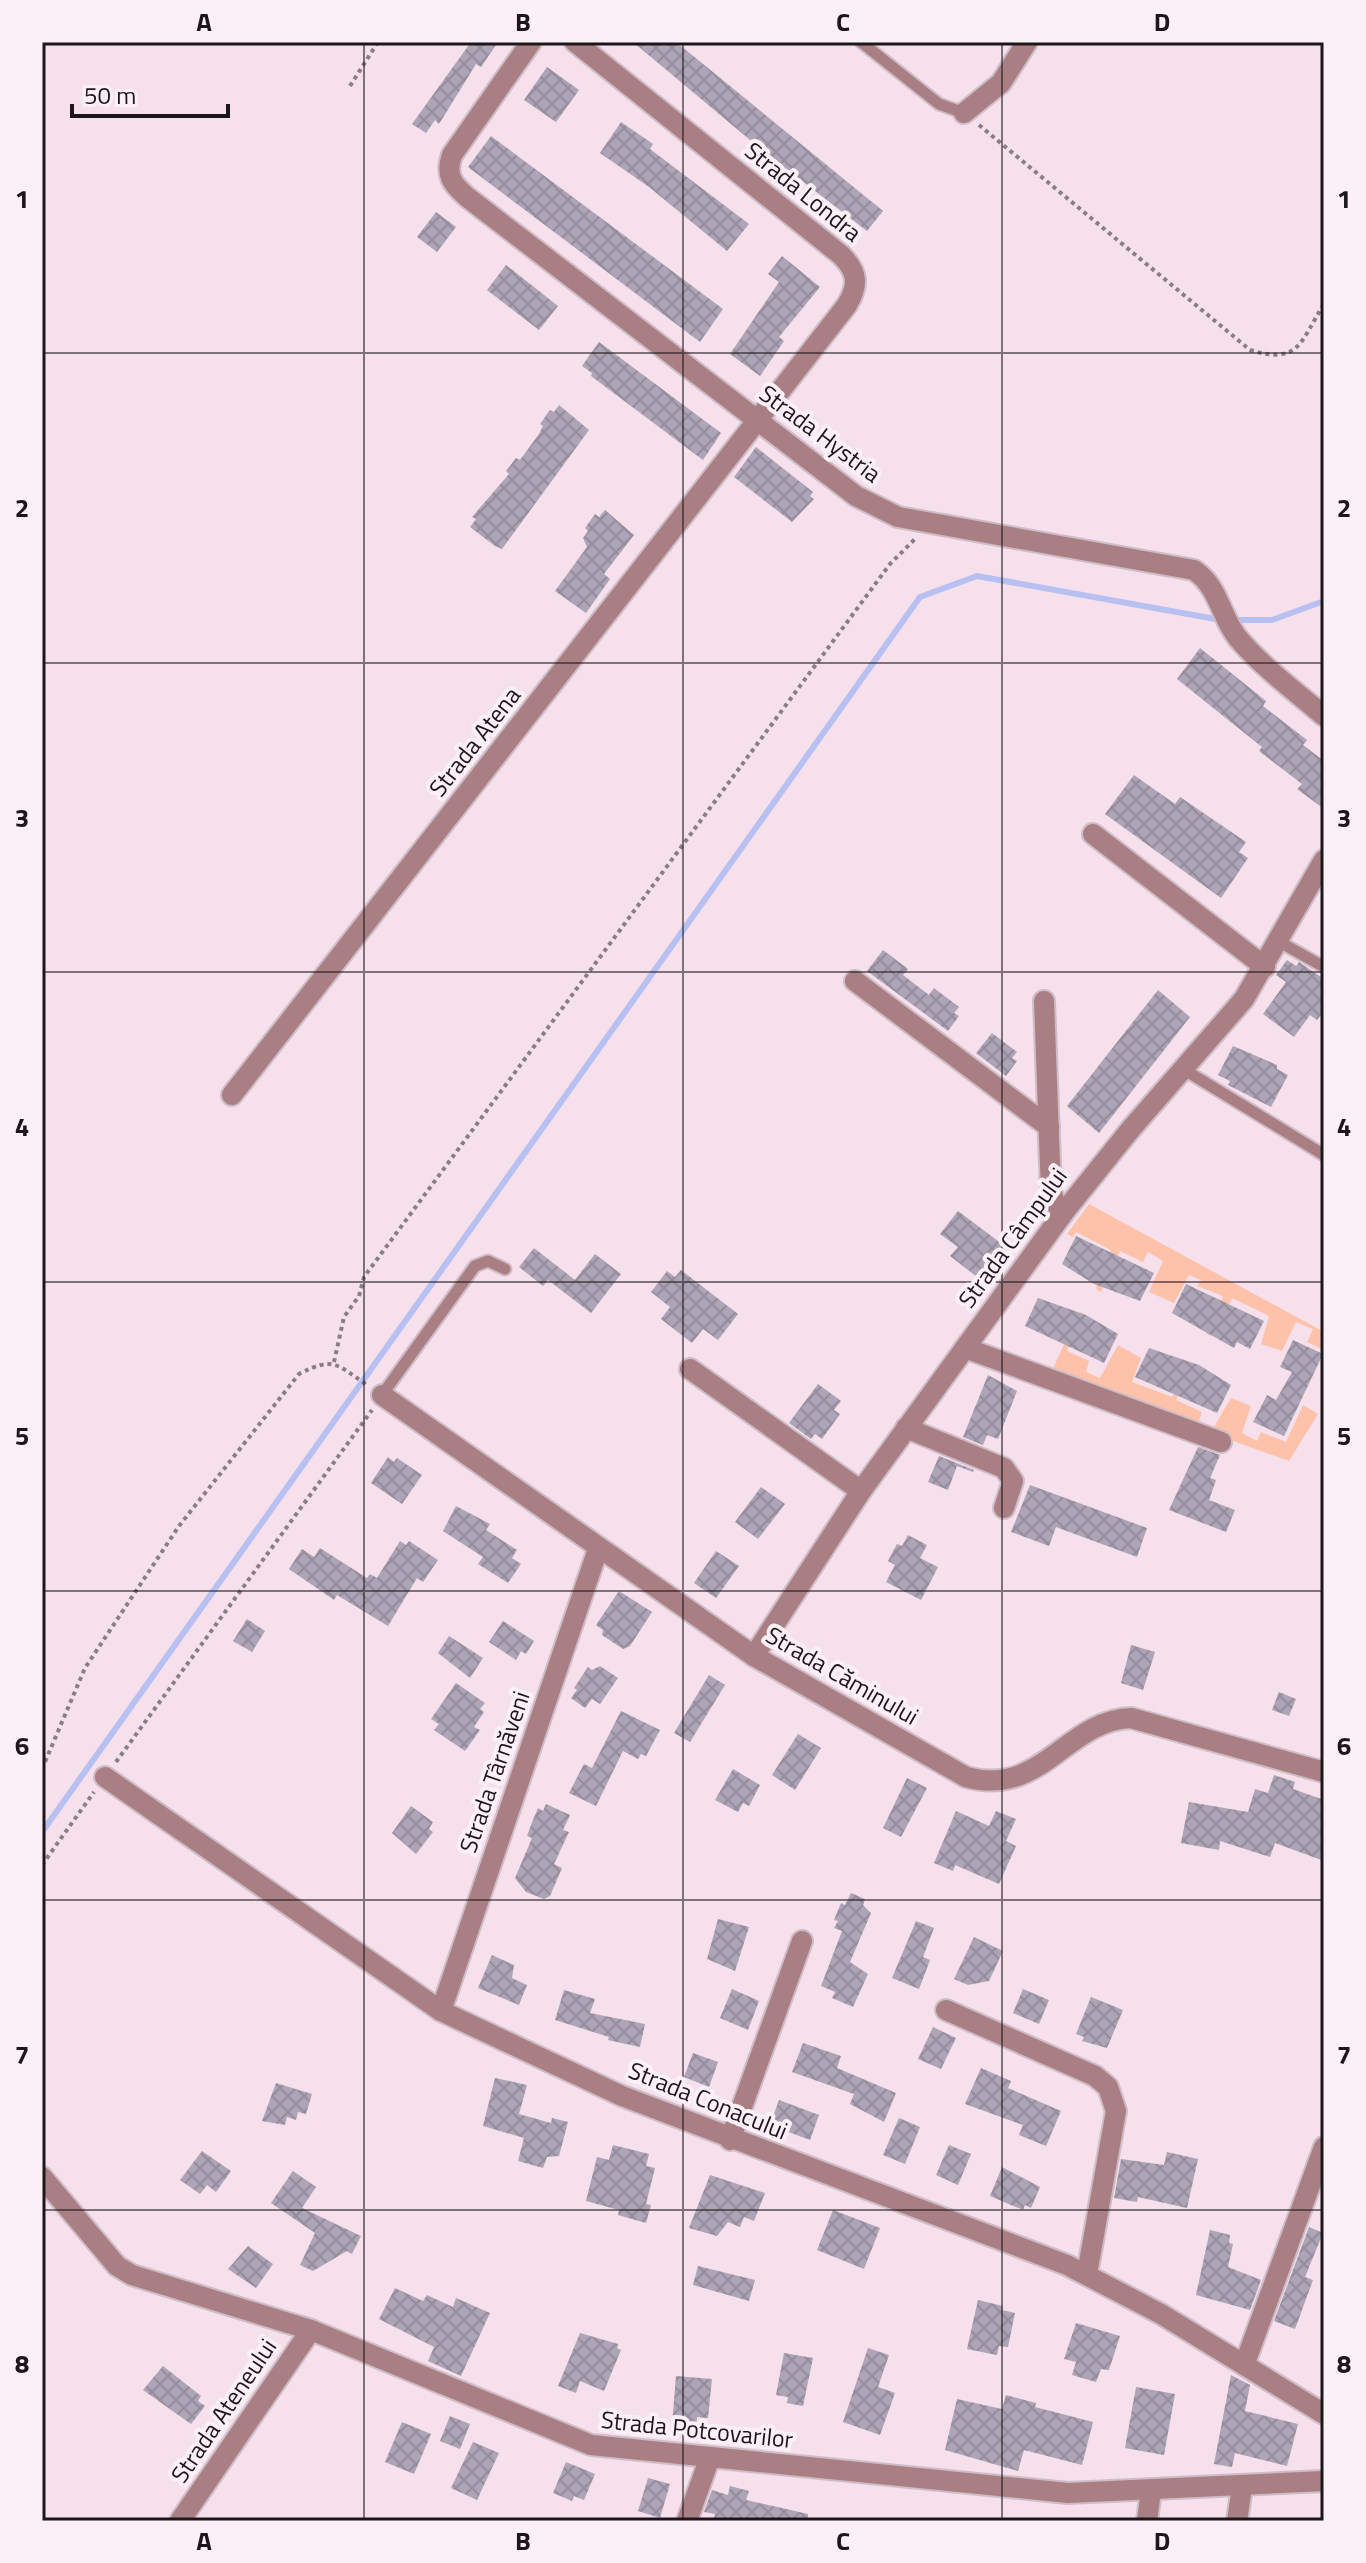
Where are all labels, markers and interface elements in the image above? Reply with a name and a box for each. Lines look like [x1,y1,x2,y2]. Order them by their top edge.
text: A [196,2,212,41]
text: B [515,2,531,41]
text: C [836,2,850,41]
text: D [1154,2,1170,41]
scale bar [72,68,228,118]
text: 50 m [84,77,136,113]
street label: Strada Londra [737,133,870,250]
text: 1 [15,179,29,218]
text: 1 [1337,179,1351,218]
street label: Strada Hystria [752,375,889,491]
text: 2 [15,488,29,527]
text: 2 [1337,488,1351,527]
street label: Strada Atena [420,679,529,804]
text: 3 [15,798,29,837]
text: 3 [1337,798,1351,837]
text: 4 [15,1107,29,1146]
text: 4 [1337,1107,1351,1146]
street label: Strada Câmpului [949,1160,1075,1315]
text: 5 [15,1416,29,1455]
text: 5 [1337,1416,1351,1455]
street label: Strada Căminului [759,1617,926,1734]
street label: Strada Târnăveni [450,1686,539,1857]
text: 6 [15,1726,29,1765]
text: 6 [1337,1726,1351,1765]
text: 7 [15,2035,29,2074]
text: 7 [1337,2035,1351,2074]
street label: Strada Conacului [623,2052,793,2148]
street label: Strada Ateneului [161,2331,285,2490]
text: 8 [15,2344,29,2383]
text: 8 [1337,2344,1351,2383]
street label: Strada Potcovarilor [599,2401,795,2457]
text: A [196,2521,212,2560]
text: B [515,2521,531,2560]
text: C [836,2521,850,2560]
text: D [1154,2521,1170,2560]

